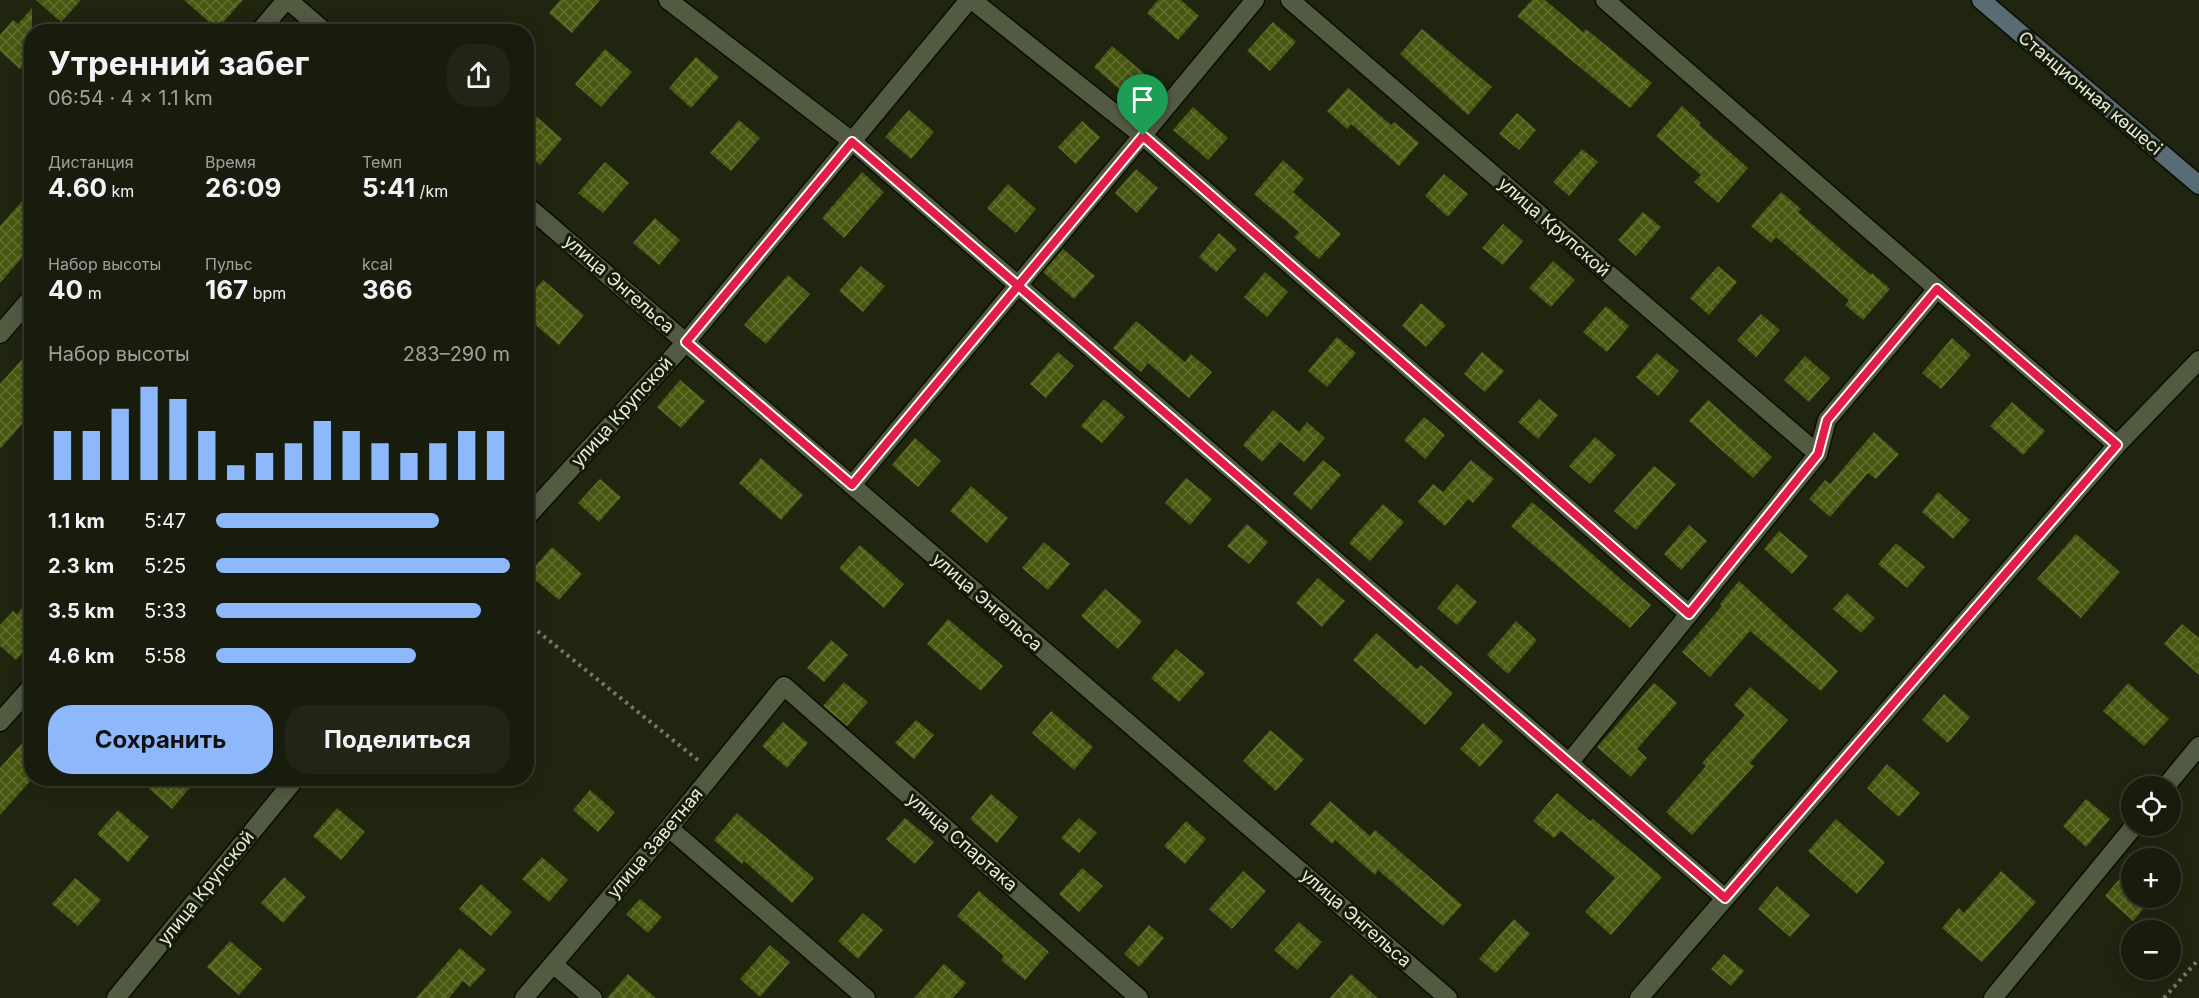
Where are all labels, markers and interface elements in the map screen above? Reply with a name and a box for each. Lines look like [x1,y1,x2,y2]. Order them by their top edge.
street label: Станционная көшесі [2014,26,2166,159]
text: Утренний забег [48,43,309,83]
button: share [447,44,510,107]
pin [1117,74,1168,136]
icon: arrive [1126,83,1159,116]
text: 06:54 · 4 × 1.1 km [48,86,213,110]
text: Дистанция [48,152,134,172]
text: Время [205,152,256,172]
text: Темп [362,152,402,172]
text: 4.60 [48,172,107,203]
text: 26:09 [205,172,281,203]
text: 5:41 [362,172,415,203]
street label: улица Крупской [1494,173,1614,281]
text: km [107,181,134,201]
text: /km [415,181,448,201]
street label: улица Энгельса [560,230,679,337]
text: Набор высоты [48,254,161,274]
text: Пульс [205,254,253,274]
text: kcal [362,254,393,274]
text: 40 [48,274,83,305]
text: 167 [205,274,248,305]
text: 366 [362,274,413,305]
text: m [83,283,102,303]
text: bpm [248,283,286,303]
text: Набор высоты [48,342,190,366]
text: 283–290 m [403,342,510,366]
street label: улица Крупской [567,352,677,471]
text: 1.1 km [48,509,105,533]
text: 5:47 [144,509,186,533]
street label: улица Энгельса [928,548,1047,655]
text: 2.3 km [48,554,114,578]
text: 5:25 [144,554,186,578]
text: 3.5 km [48,599,114,623]
text: 5:33 [144,599,187,623]
text: 4.6 km [48,644,115,668]
text: 5:58 [144,644,186,668]
button: Сохранить [48,705,273,774]
button: Поделиться [285,705,510,774]
map controls [2121,776,2181,980]
button: locate [2121,776,2181,836]
street label: улица Заветная [602,783,707,902]
street label: улица Спартака [903,788,1022,895]
street label: улица Крупской [153,826,258,949]
button: + [2121,848,2181,908]
street label: улица Энгельса [1297,864,1416,971]
button: − [2121,920,2181,980]

